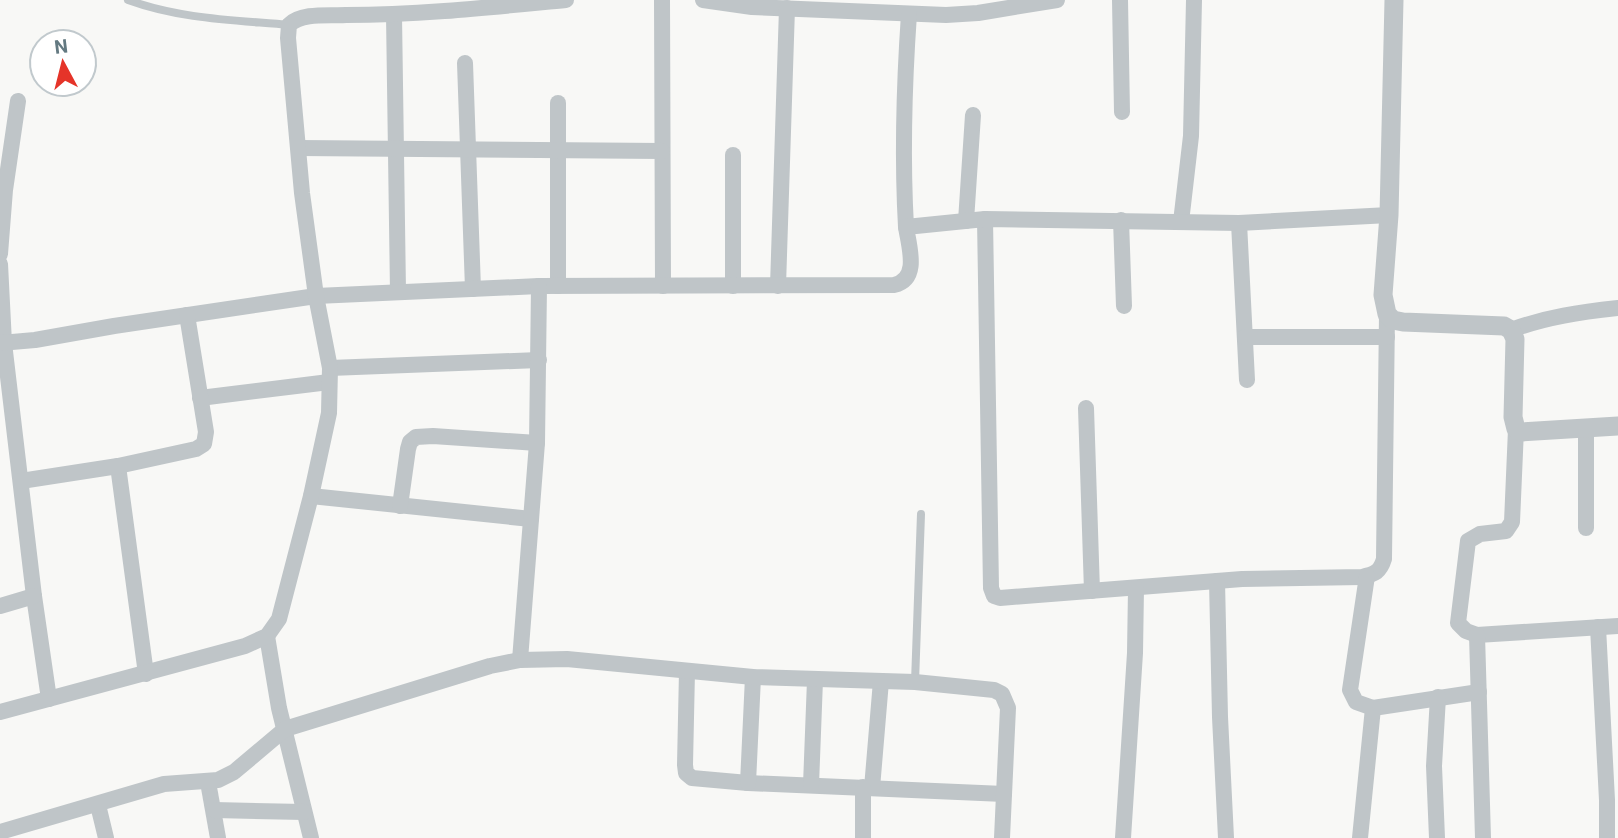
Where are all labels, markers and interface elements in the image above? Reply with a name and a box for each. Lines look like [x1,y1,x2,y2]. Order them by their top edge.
north arrow [28,28,98,98]
text: N [53,34,69,59]

